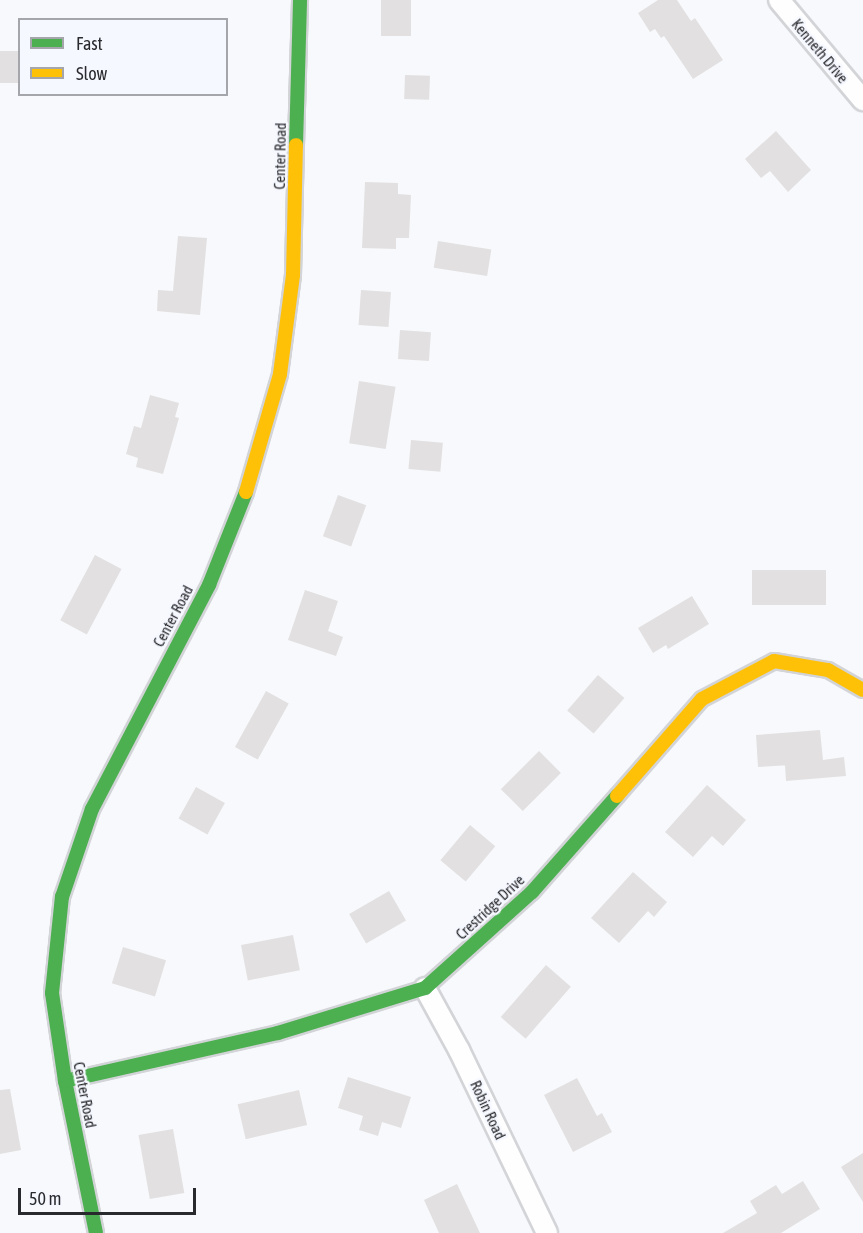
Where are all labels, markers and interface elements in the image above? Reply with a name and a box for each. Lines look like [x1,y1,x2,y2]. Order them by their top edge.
street label: Kenneth Drive [788,15,852,87]
legend [18,18,228,96]
text: Fast [76,33,103,54]
text: Slow [76,63,107,84]
street label: Center Road [270,122,290,190]
street label: Center Road [149,582,197,650]
street label: Crestridge Drive [452,871,528,943]
street label: Center Road [70,1060,100,1130]
street label: Robin Road [467,1078,509,1142]
scale bar [21,1176,200,1214]
text: 50 m [29,1188,61,1209]

